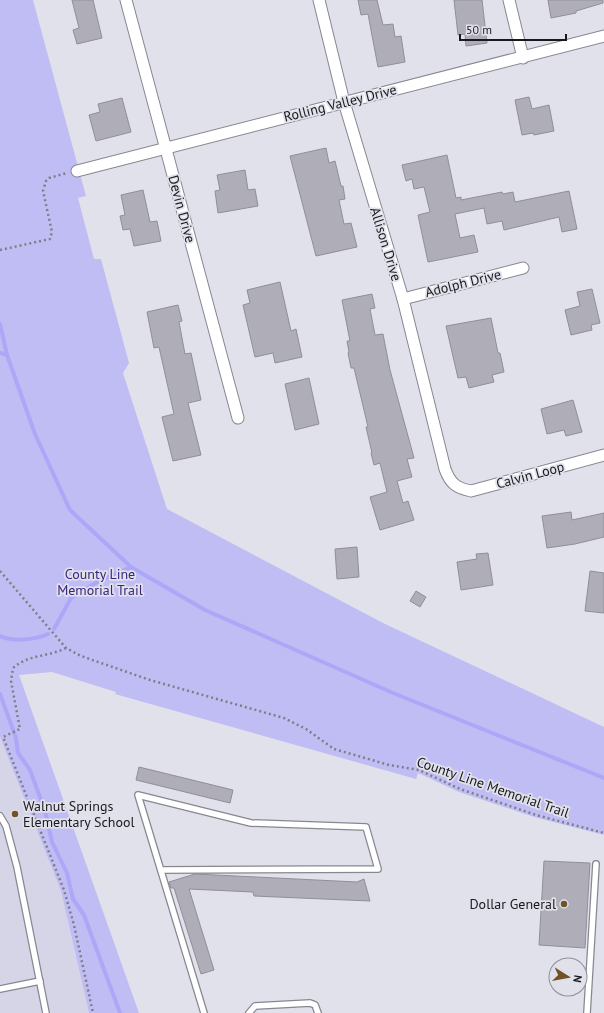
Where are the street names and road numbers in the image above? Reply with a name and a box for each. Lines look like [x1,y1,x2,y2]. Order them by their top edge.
street label: Rolling Valley Drive [282,80,398,126]
street label: Devin Drive [164,173,200,245]
street label: Allison Drive [366,205,406,283]
street label: Adolph Drive [423,265,503,301]
street label: Calvin Loop [494,457,566,493]
street label: County Line Memorial Trail [414,752,572,822]

